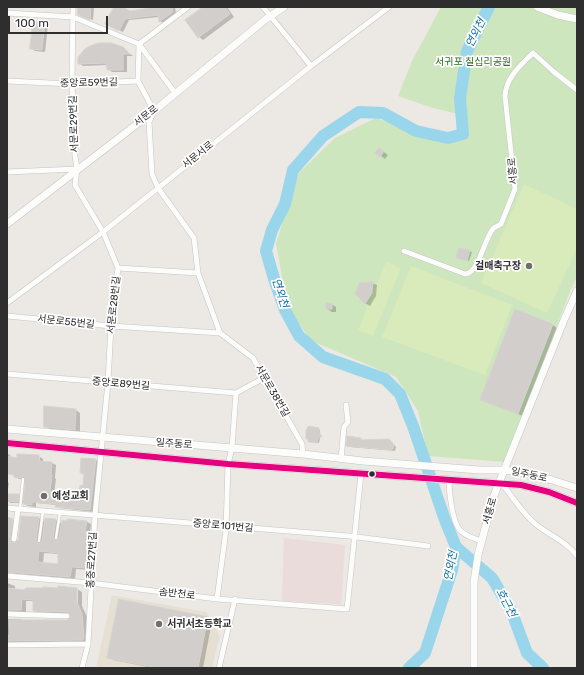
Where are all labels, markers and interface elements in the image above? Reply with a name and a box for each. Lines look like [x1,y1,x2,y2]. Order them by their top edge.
scale bar [10,8,110,34]
text: 100 m [15,16,49,30]
water label: 연외천 [463,16,489,50]
park label: 서귀포 칠십리공원 [435,56,511,68]
street label: 중앙로59번길 [60,76,118,90]
street label: 서문로29번길 [67,95,81,153]
street label: 서문로 [131,103,161,129]
street label: 서문서로 [180,139,216,171]
street label: 서홍로 [506,157,520,185]
place label: 걸매축구장 [475,260,521,272]
marker: 걸매축구장 [524,261,534,271]
street label: 서문로28번길 [105,275,123,335]
water label: 연외천 [269,277,291,309]
street label: 서문로55번길 [37,313,95,331]
street label: 서문로38번길 [252,363,292,419]
street label: 중앙로89번길 [91,375,151,393]
street label: 일주동로 [155,437,193,451]
street label: 일주동로 [510,465,548,485]
unlabelled marker [367,469,377,479]
place label: 예성교회 [52,490,89,502]
marker: 예성교회 [39,491,49,501]
street label: 서홍로 [480,496,500,526]
street label: 중앙로101번길 [192,517,254,535]
street label: 홍중로27번길 [85,531,99,589]
water label: 연외천 [442,550,460,582]
street label: 솜반천로 [158,586,196,602]
water label: 호근천 [493,586,519,620]
place label: 서귀서초등학교 [167,618,231,630]
marker: 서귀서초등학교 [154,619,164,629]

